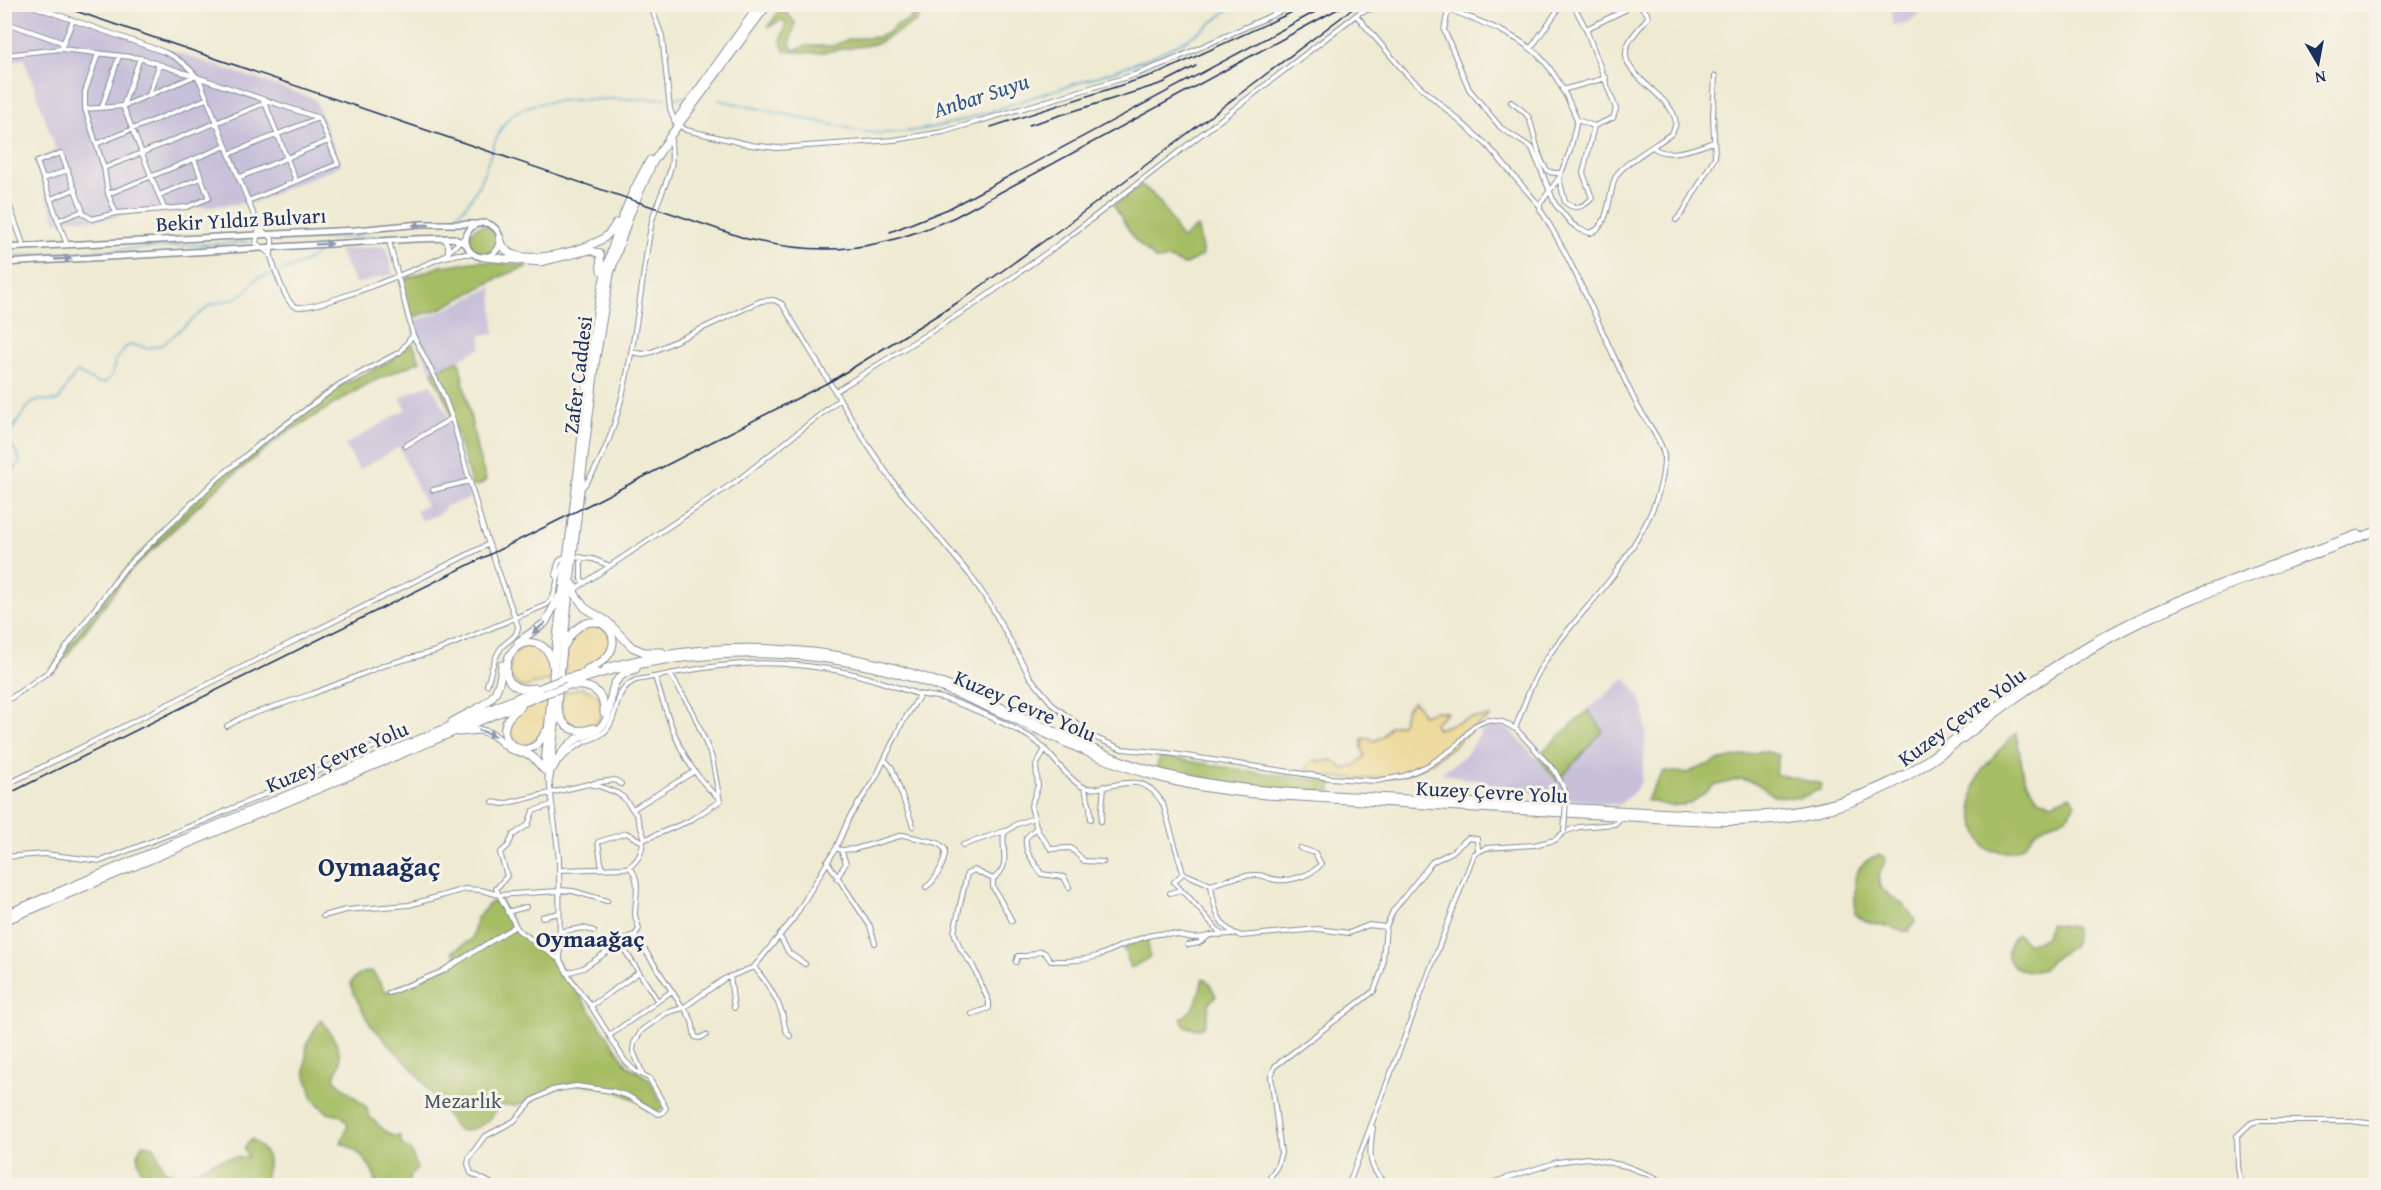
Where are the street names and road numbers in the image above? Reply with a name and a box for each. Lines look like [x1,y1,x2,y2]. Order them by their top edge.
street label: Bekir Yıldız Bulvarı [155,200,327,239]
street label: Zafer Caddesi [555,314,600,436]
street label: Kuzey Çevre Yolu [1891,659,2033,774]
street label: Kuzey Çevre Yolu [949,662,1102,750]
street label: Kuzey Çevre Yolu [261,712,413,800]
street label: Kuzey Çevre Yolu [1415,772,1569,811]

